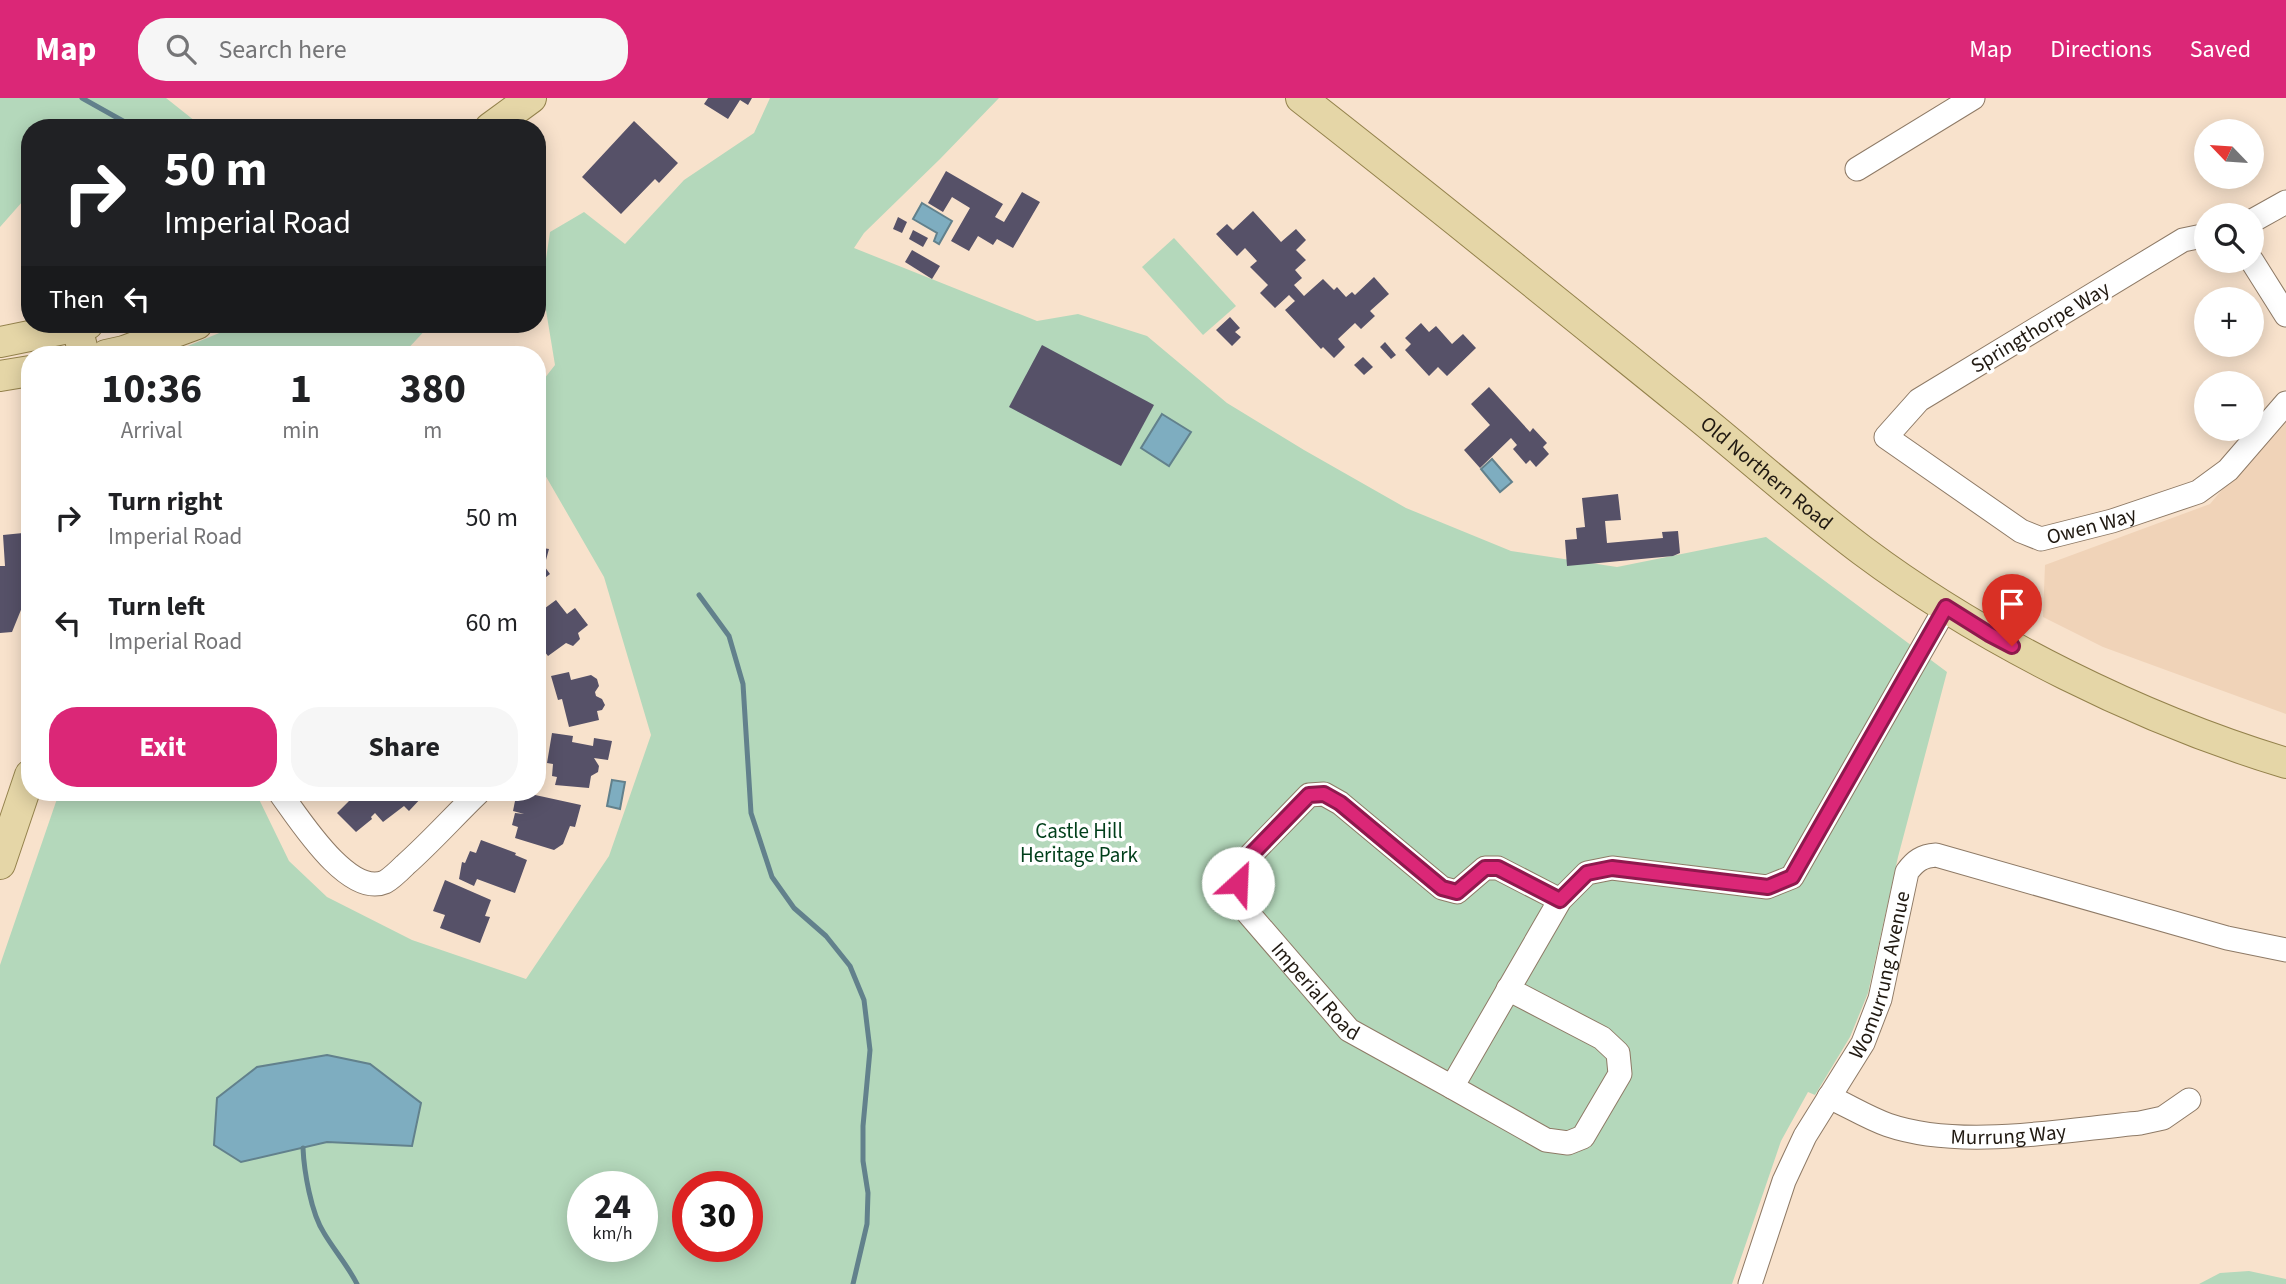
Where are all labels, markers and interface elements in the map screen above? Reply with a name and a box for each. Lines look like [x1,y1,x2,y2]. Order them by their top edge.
search box [138,18,628,81]
text: Map [35,26,96,73]
icon: search [162,30,200,68]
text: Search here [218,31,347,68]
text: Map [1969,32,2012,67]
text: Directions [2050,32,2152,67]
text: Saved [2190,32,2251,67]
north arrow [2194,119,2264,189]
map controls [2194,119,2264,441]
text: 50 m [164,135,268,205]
icon: right [49,147,140,238]
text: Imperial Road [164,200,351,246]
button: search [2194,203,2264,273]
street label: Springthorpe Way [1965,274,2115,380]
icon: left [118,280,156,318]
text: Then [49,281,104,318]
button: + [2194,287,2264,357]
text: 10:36 [101,359,202,419]
text: 1 [290,359,312,419]
text: 380 [399,359,466,419]
button: − [2194,371,2264,441]
street label: Old Northern Road [1694,409,1839,537]
text: Arrival [121,414,183,447]
text: min [282,414,320,447]
text: m [423,414,442,447]
text: Turn right [108,483,223,520]
icon: right [49,499,87,537]
text: 50 m [465,499,518,536]
street label: Owen Way [2043,499,2140,552]
text: Imperial Road [108,520,242,553]
pin [1982,574,2042,646]
icon: arrive [1993,585,2031,623]
text: Turn left [108,588,205,625]
icon: left [49,604,87,642]
text: 60 m [465,604,518,641]
text: Imperial Road [108,625,242,658]
button: Exit [49,707,277,787]
button: Share [291,707,518,787]
park label: Castle Hill Heritage Park [1020,816,1139,870]
position arrow [1201,846,1275,920]
street label: Womurrung Avenue [1841,888,1918,1065]
street label: Imperial Road [1264,935,1365,1048]
street label: Murrung Way [1950,1116,2068,1152]
speed limit sign: 30 [672,1171,763,1262]
text: 24 [594,1182,631,1232]
text: km/h [593,1221,632,1246]

